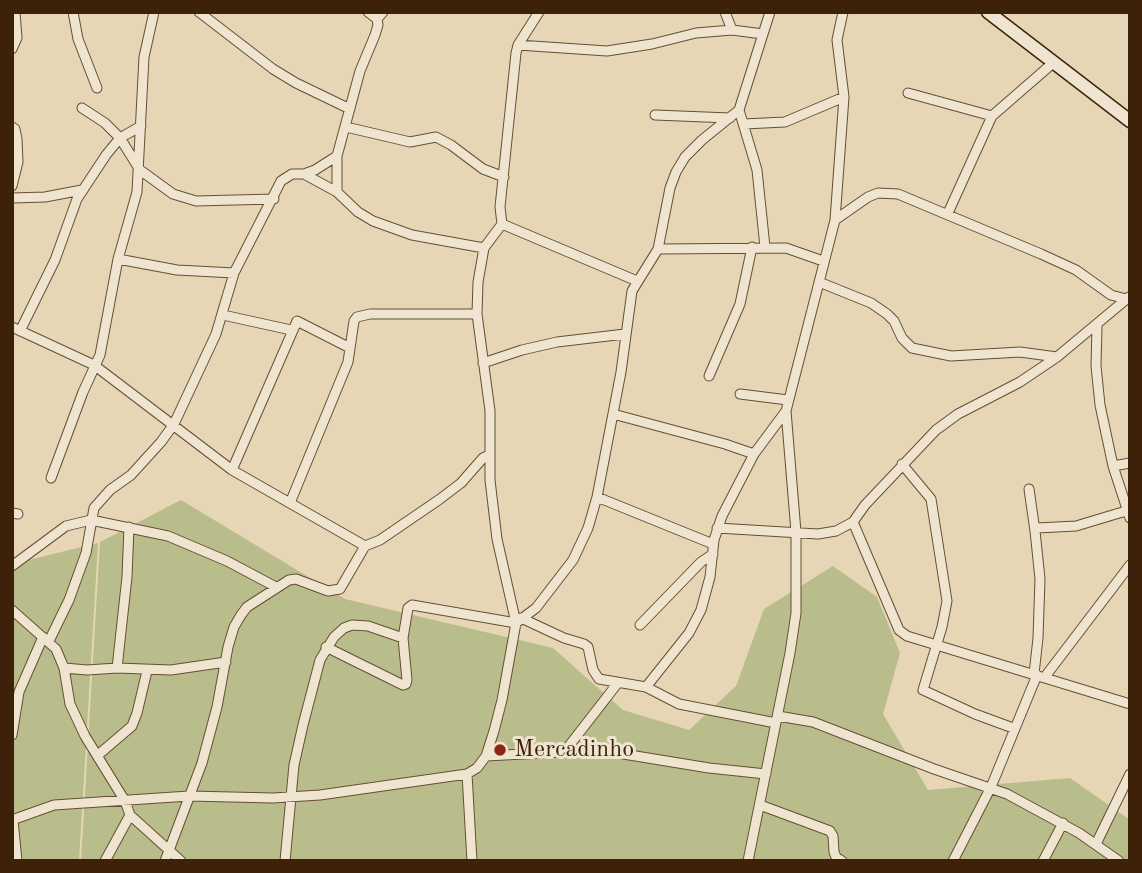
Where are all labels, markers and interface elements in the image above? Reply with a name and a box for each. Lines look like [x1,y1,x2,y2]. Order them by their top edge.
place label: Mercadinho [514,736,634,764]
marker: Mercadinho [492,742,508,758]

